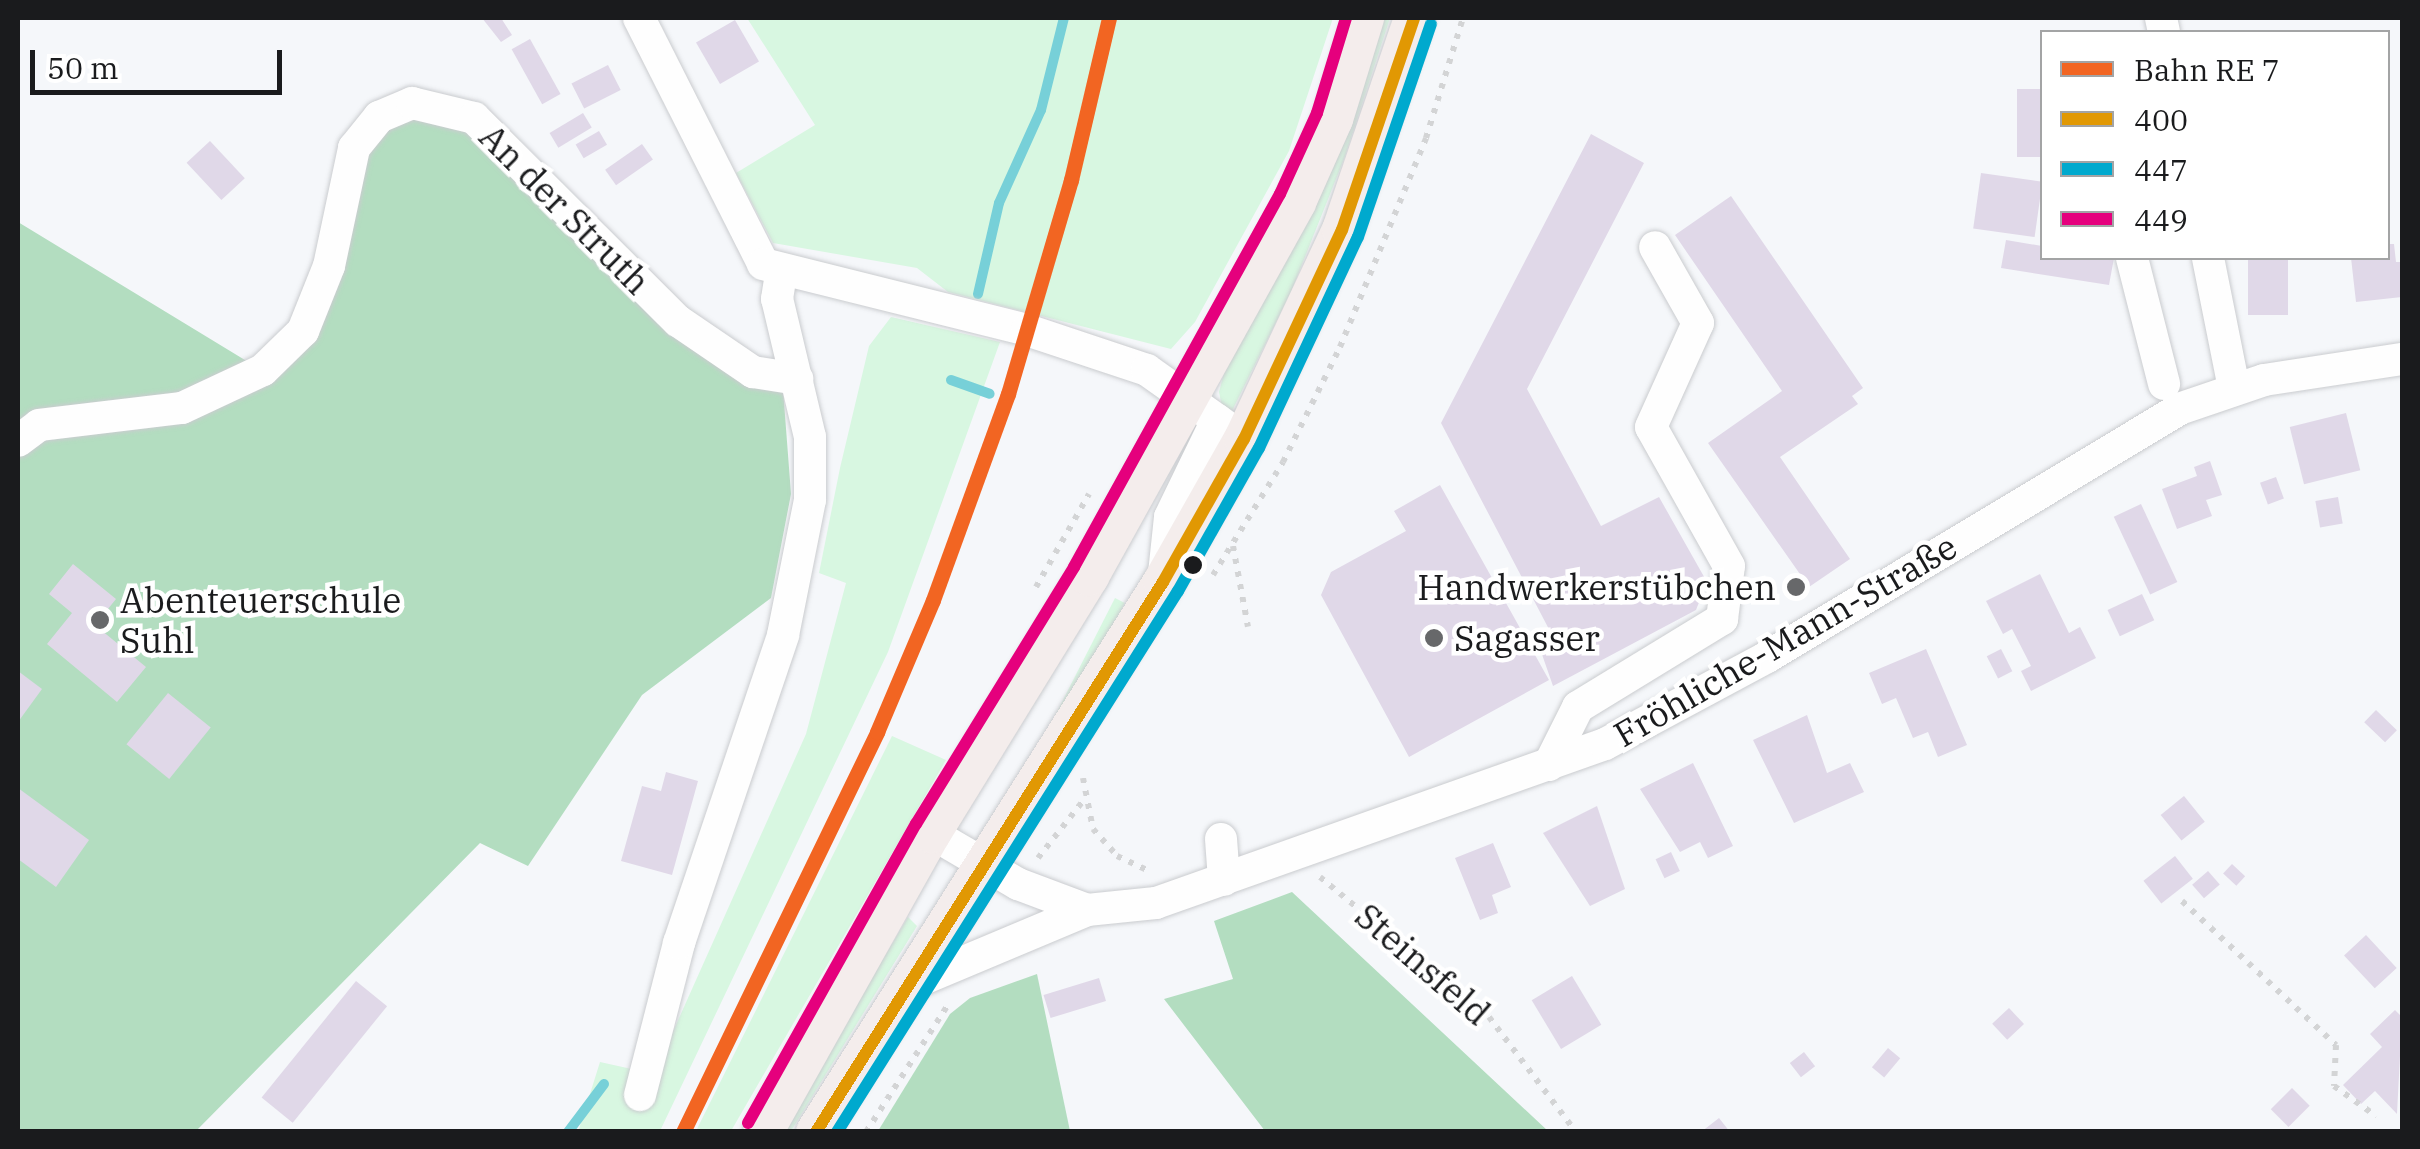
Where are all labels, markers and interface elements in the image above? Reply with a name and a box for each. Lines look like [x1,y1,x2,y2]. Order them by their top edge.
scale bar [35,30,288,92]
legend [2040,30,2390,260]
text: 50 m [47,48,119,87]
text: Bahn RE 7 [2134,50,2280,89]
text: 400 [2134,100,2188,139]
street label: An der Struth [471,115,659,303]
text: 447 [2134,150,2188,189]
text: 449 [2134,200,2188,239]
street label: Fröhliche-Mann-Straße [1606,525,1964,755]
unlabelled marker [1183,555,1203,575]
place label: Handwerkerstübchen [1417,566,1776,608]
marker: Handwerkerstübchen [1785,576,1807,598]
place label: Abenteuerschule Suhl [120,579,401,661]
marker: Abenteuerschule Suhl [89,609,111,631]
place label: Sagasser [1454,617,1600,659]
marker: Sagasser [1423,627,1445,649]
street label: Steinsfeld [1347,894,1499,1034]

